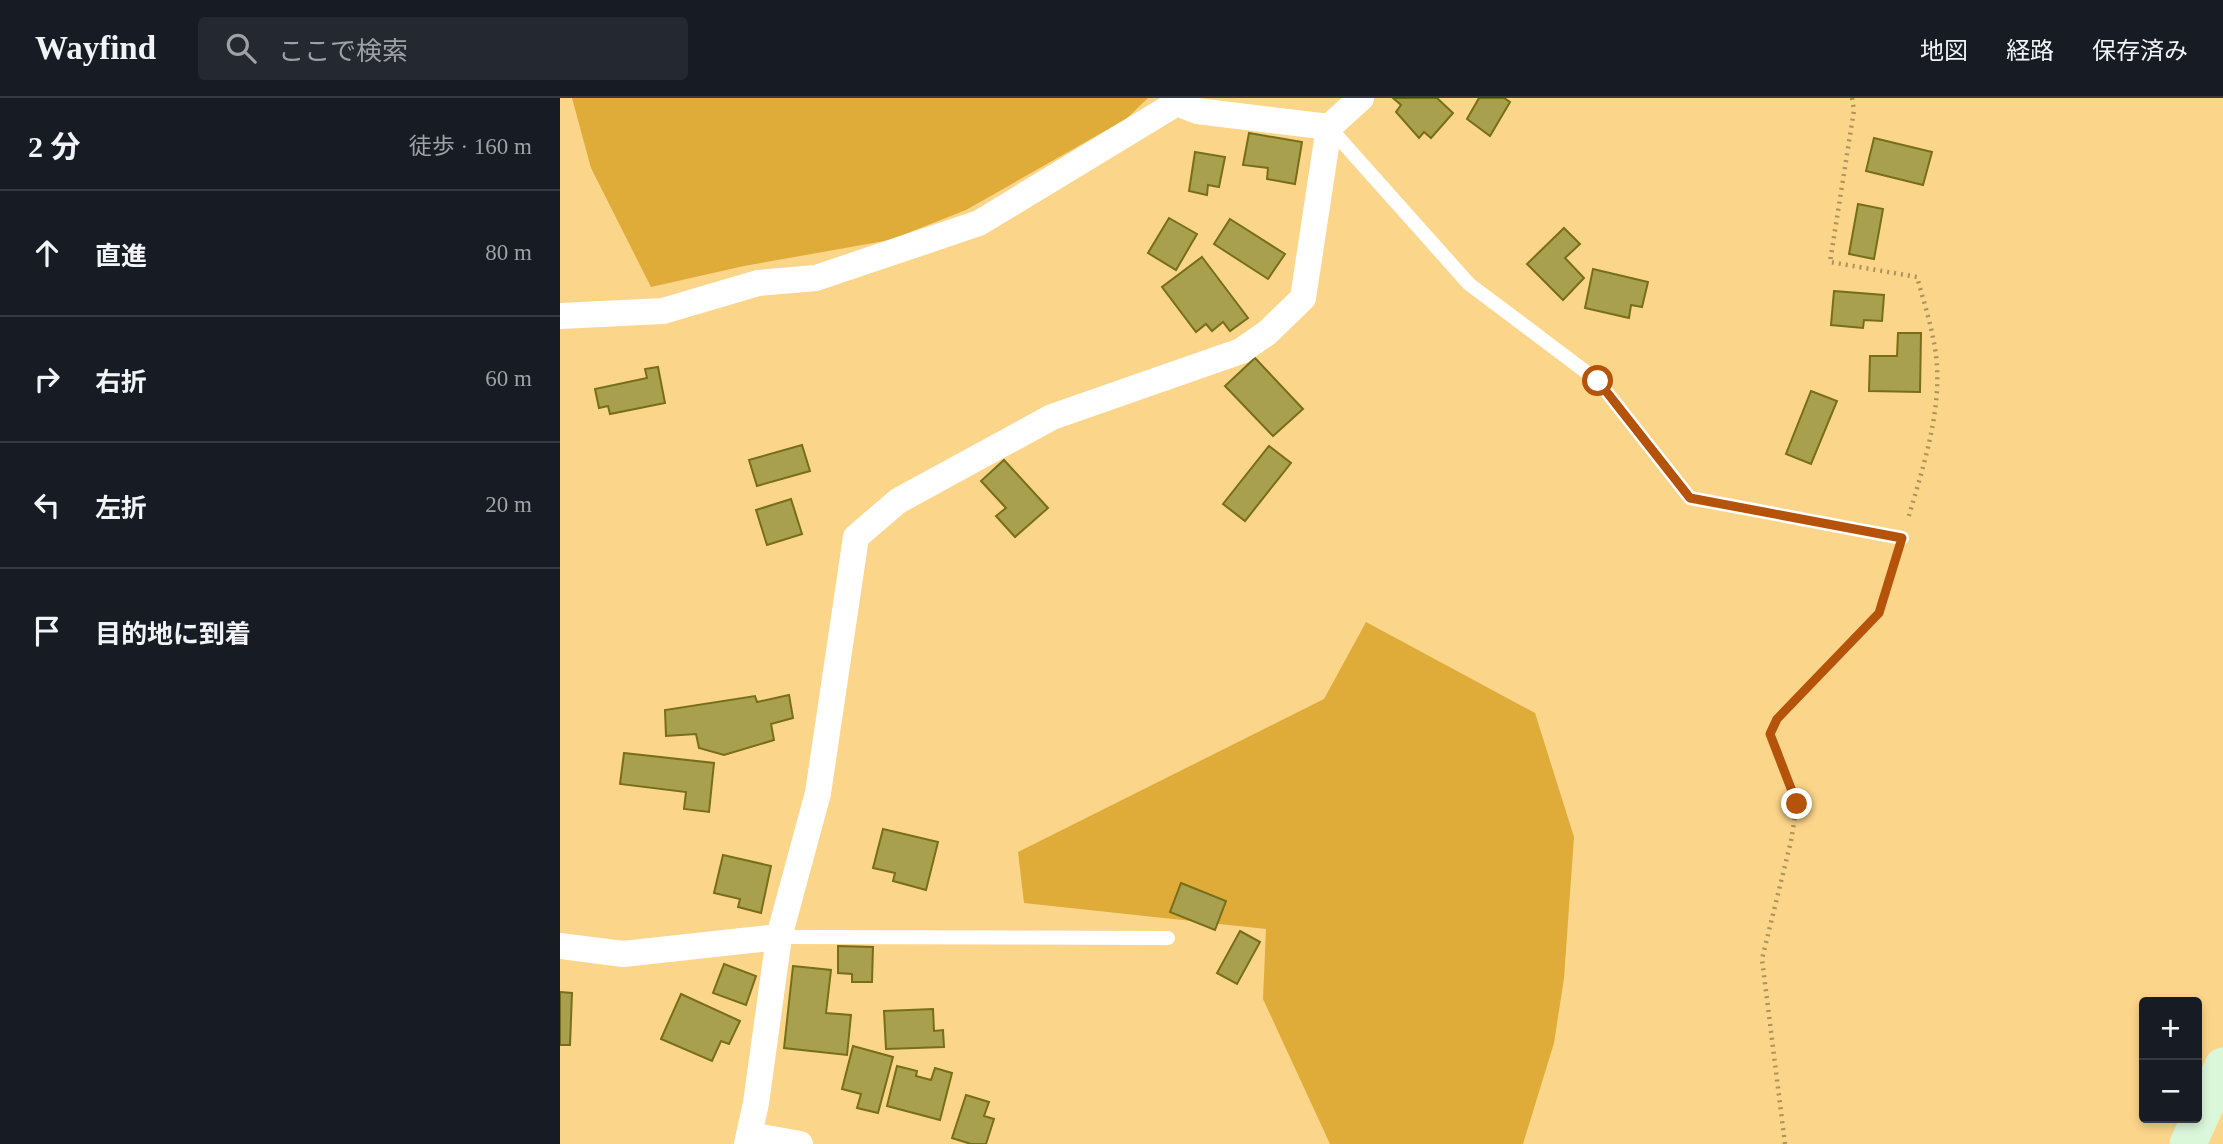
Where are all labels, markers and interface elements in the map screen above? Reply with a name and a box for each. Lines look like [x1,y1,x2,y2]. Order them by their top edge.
search box [198,17,688,80]
icon: search [222,29,260,67]
text: Wayfind [35,30,156,66]
text: ここで検索 [278,37,408,66]
text: 地図 [1920,38,1968,64]
text: 経路 [2006,38,2054,64]
text: 保存済み [2092,38,2188,64]
text: 2 分 [28,130,81,163]
text: 徒歩 · 160 m [409,134,532,159]
icon: ahead [28,234,66,272]
text: 80 m [485,240,532,265]
text: 直進 [95,242,147,271]
icon: right [28,360,66,398]
route start [1582,365,1613,396]
text: 60 m [485,366,532,391]
text: 右折 [95,368,147,397]
icon: left [28,486,66,524]
text: 20 m [485,492,532,517]
text: 左折 [95,494,147,523]
icon: arrive [28,612,66,650]
text: 目的地に到着 [95,620,251,649]
route end [1781,788,1812,819]
map controls [2139,997,2202,1123]
button: + [2139,997,2202,1060]
button: − [2139,1060,2202,1123]

